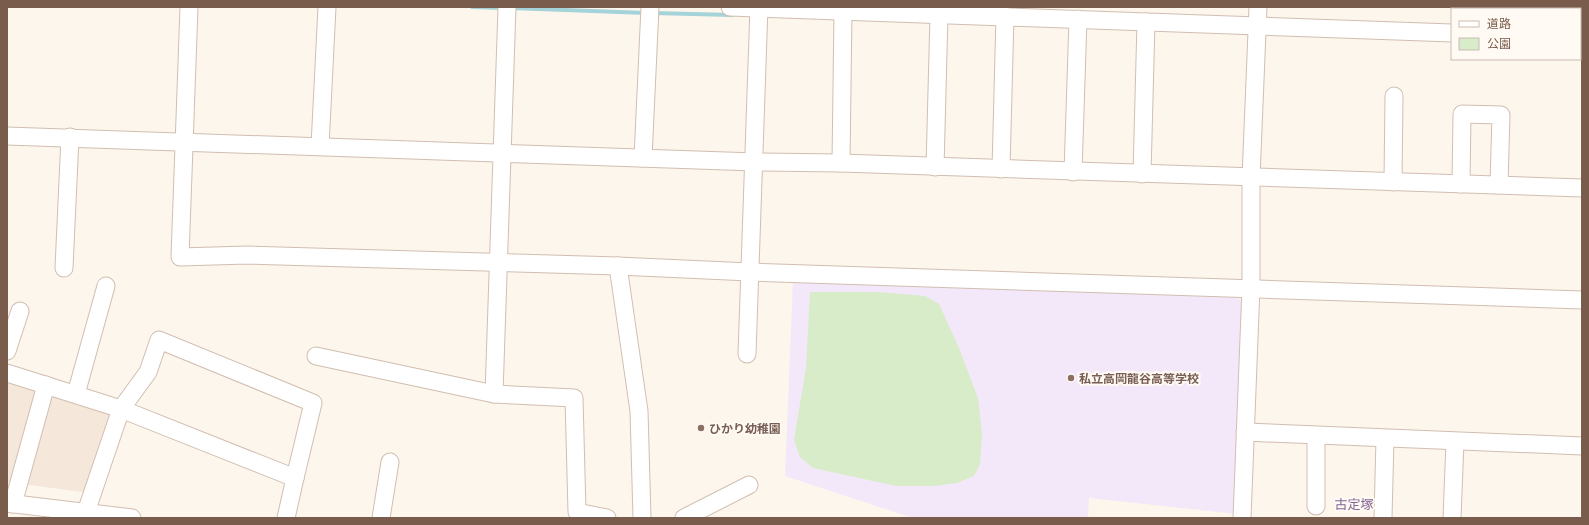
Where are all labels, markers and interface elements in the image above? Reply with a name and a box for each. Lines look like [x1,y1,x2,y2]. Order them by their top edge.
legend [1451,8,1581,60]
text: 道路 [1487,15,1511,32]
text: 公園 [1487,35,1511,52]
place label: 私立高岡龍谷高等学校 [1079,370,1199,387]
marker: 私立高岡龍谷高等学校 [1066,373,1076,383]
place label: ひかり幼稚園 [709,420,781,437]
marker: ひかり幼稚園 [696,423,706,433]
district label: 古定塚 [1334,495,1374,513]

